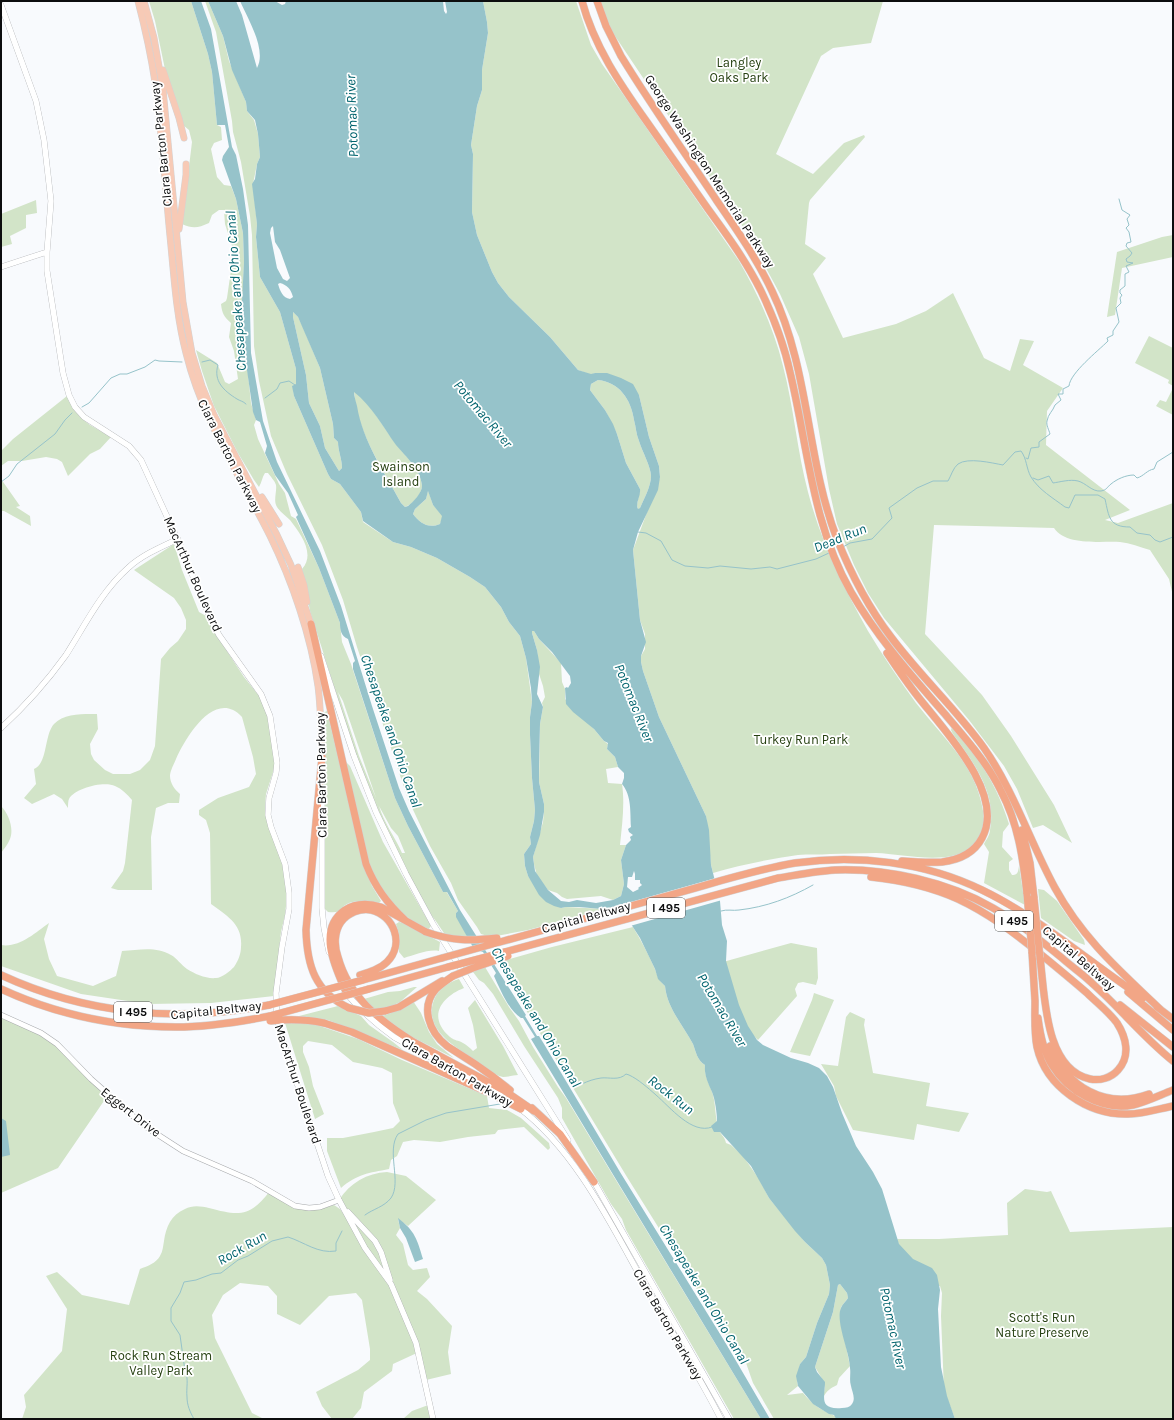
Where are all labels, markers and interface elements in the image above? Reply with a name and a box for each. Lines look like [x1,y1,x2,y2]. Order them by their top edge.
park label: Langley Oaks Park [709,55,769,85]
street label: George Washington Memorial Parkway [642,72,778,270]
water label: Potomac River [342,73,362,158]
street label: Clara Barton Parkway [147,81,175,207]
water label: Chesapeake and Ohio Canal [222,210,250,372]
water label: Potomac River [450,377,517,452]
street label: Clara Barton Parkway [195,397,265,515]
park label: Swainson Island [372,459,430,489]
street label: MacArthur Boulevard [161,514,225,634]
water label: Dead Run [811,520,869,556]
water label: Chesapeake and Ohio Canal [357,652,425,810]
water label: Potomac River [611,661,658,746]
street label: Clara Barton Parkway [312,712,330,838]
park label: Turkey Run Park [754,732,848,747]
street label: Capital Beltway [540,898,632,936]
road number: I 495 [647,898,685,918]
road number: I 495 [995,911,1033,931]
street label: Capital Beltway [1040,922,1118,994]
water label: Chesapeake and Ohio Canal [487,944,585,1091]
water label: Potomac River [693,970,751,1051]
street label: Capital Beltway [170,998,262,1022]
road number: I 495 [114,1002,152,1022]
street label: MacArthur Boulevard [272,1022,324,1146]
street label: Clara Barton Parkway [399,1034,515,1110]
water label: Rock Run [644,1072,698,1118]
street label: Eggert Drive [98,1084,164,1140]
water label: Chesapeake and Ohio Canal [655,1221,753,1368]
water label: Rock Run [214,1227,270,1269]
street label: Clara Barton Parkway [630,1266,706,1382]
water label: Potomac River [876,1286,910,1371]
park label: Scott's Run Nature Preserve [995,1310,1089,1340]
park label: Rock Run Stream Valley Park [110,1348,212,1378]

